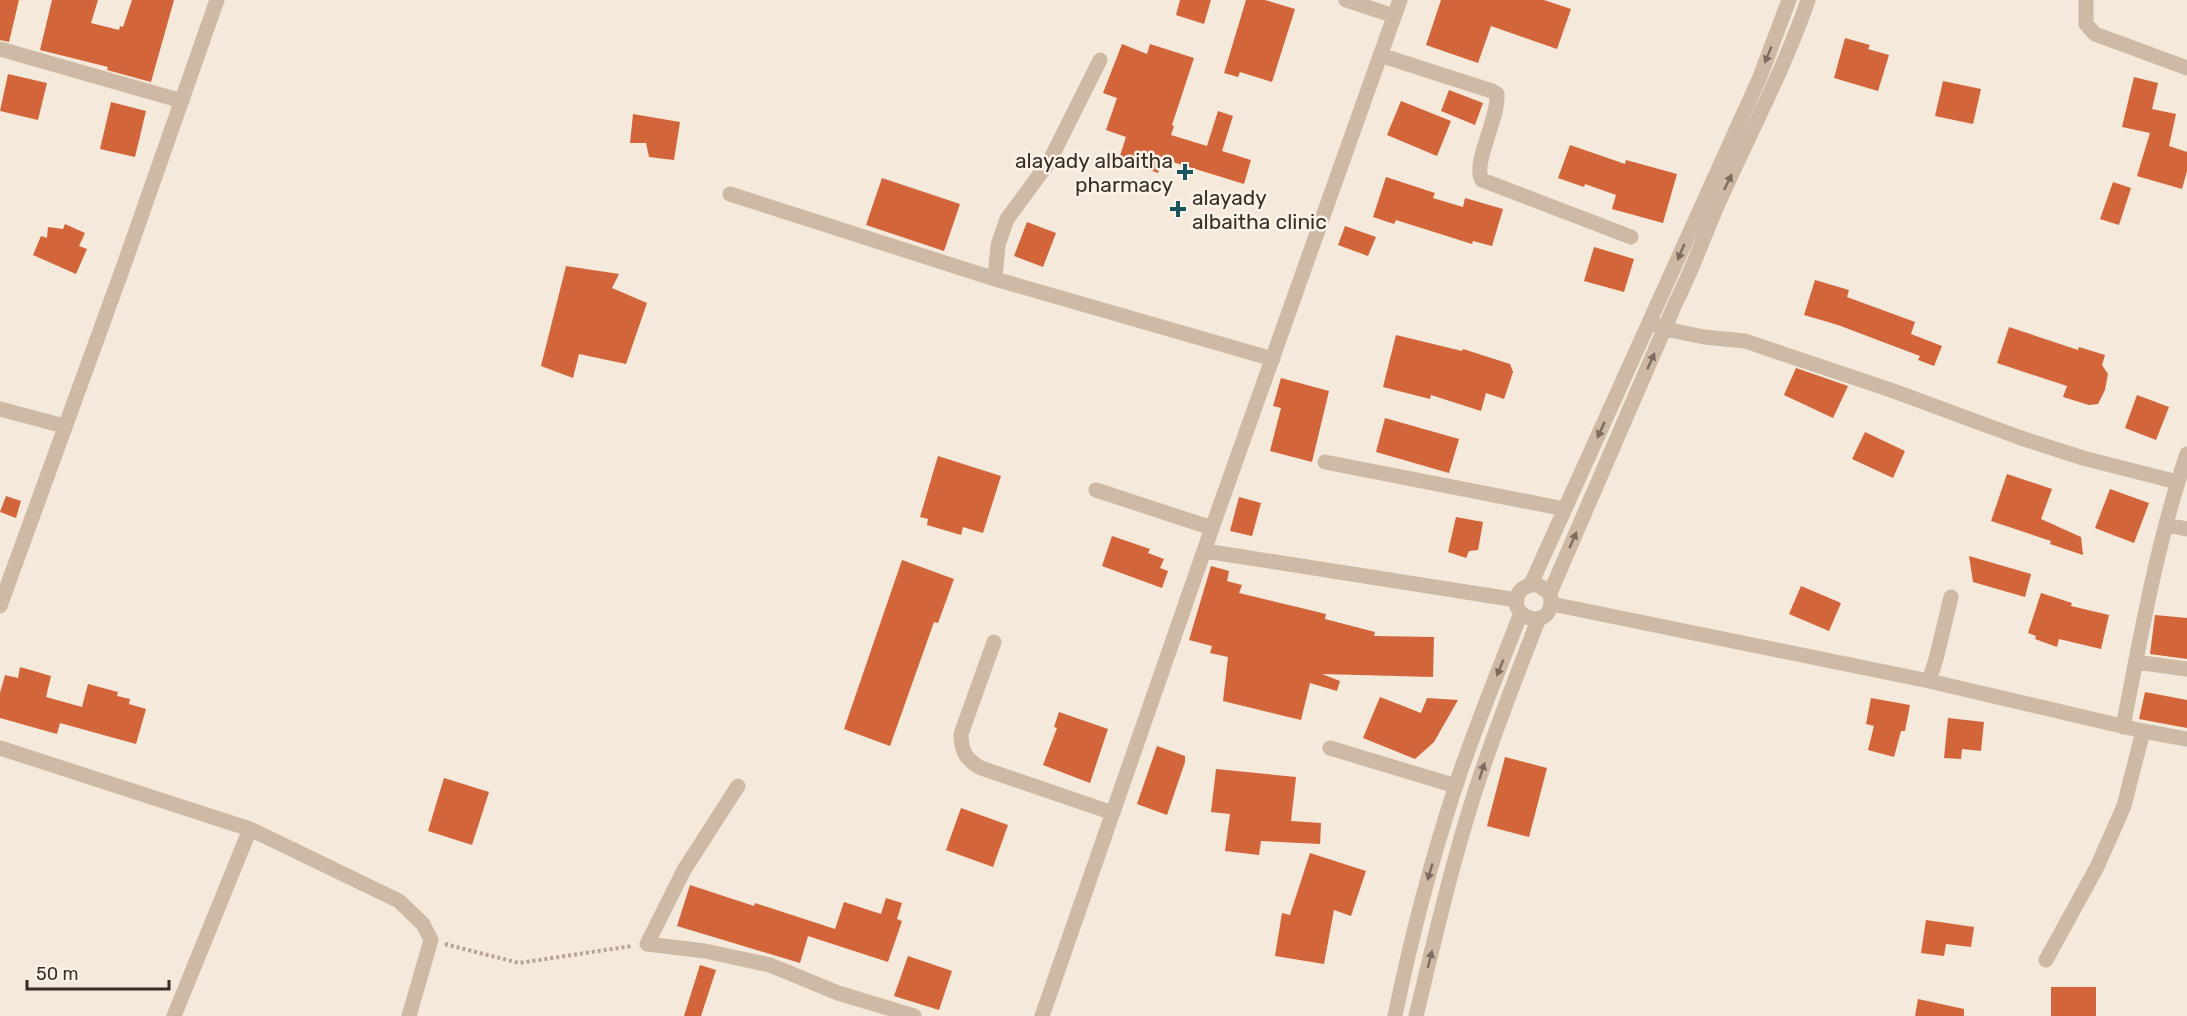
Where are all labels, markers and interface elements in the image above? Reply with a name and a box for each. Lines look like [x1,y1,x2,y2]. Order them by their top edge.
one-way arrow [1763,46,1772,64]
place label: alayady albaitha pharmacy [1015,148,1173,197]
marker: alayady albaitha pharmacy [1178,165,1192,179]
one-way arrow [1724,173,1733,190]
place label: alayady albaitha clinic [1192,185,1327,234]
marker: alayady albaitha clinic [1169,200,1187,218]
one-way arrow [1676,244,1686,262]
one-way arrow [1646,351,1656,369]
one-way arrow [1596,422,1606,440]
one-way arrow [1568,530,1578,548]
one-way arrow [1494,659,1504,677]
one-way arrow [1477,762,1487,780]
one-way arrow [1424,863,1434,881]
one-way arrow [1425,950,1435,968]
scale bar [27,953,170,991]
text: 50 m [36,963,79,985]

